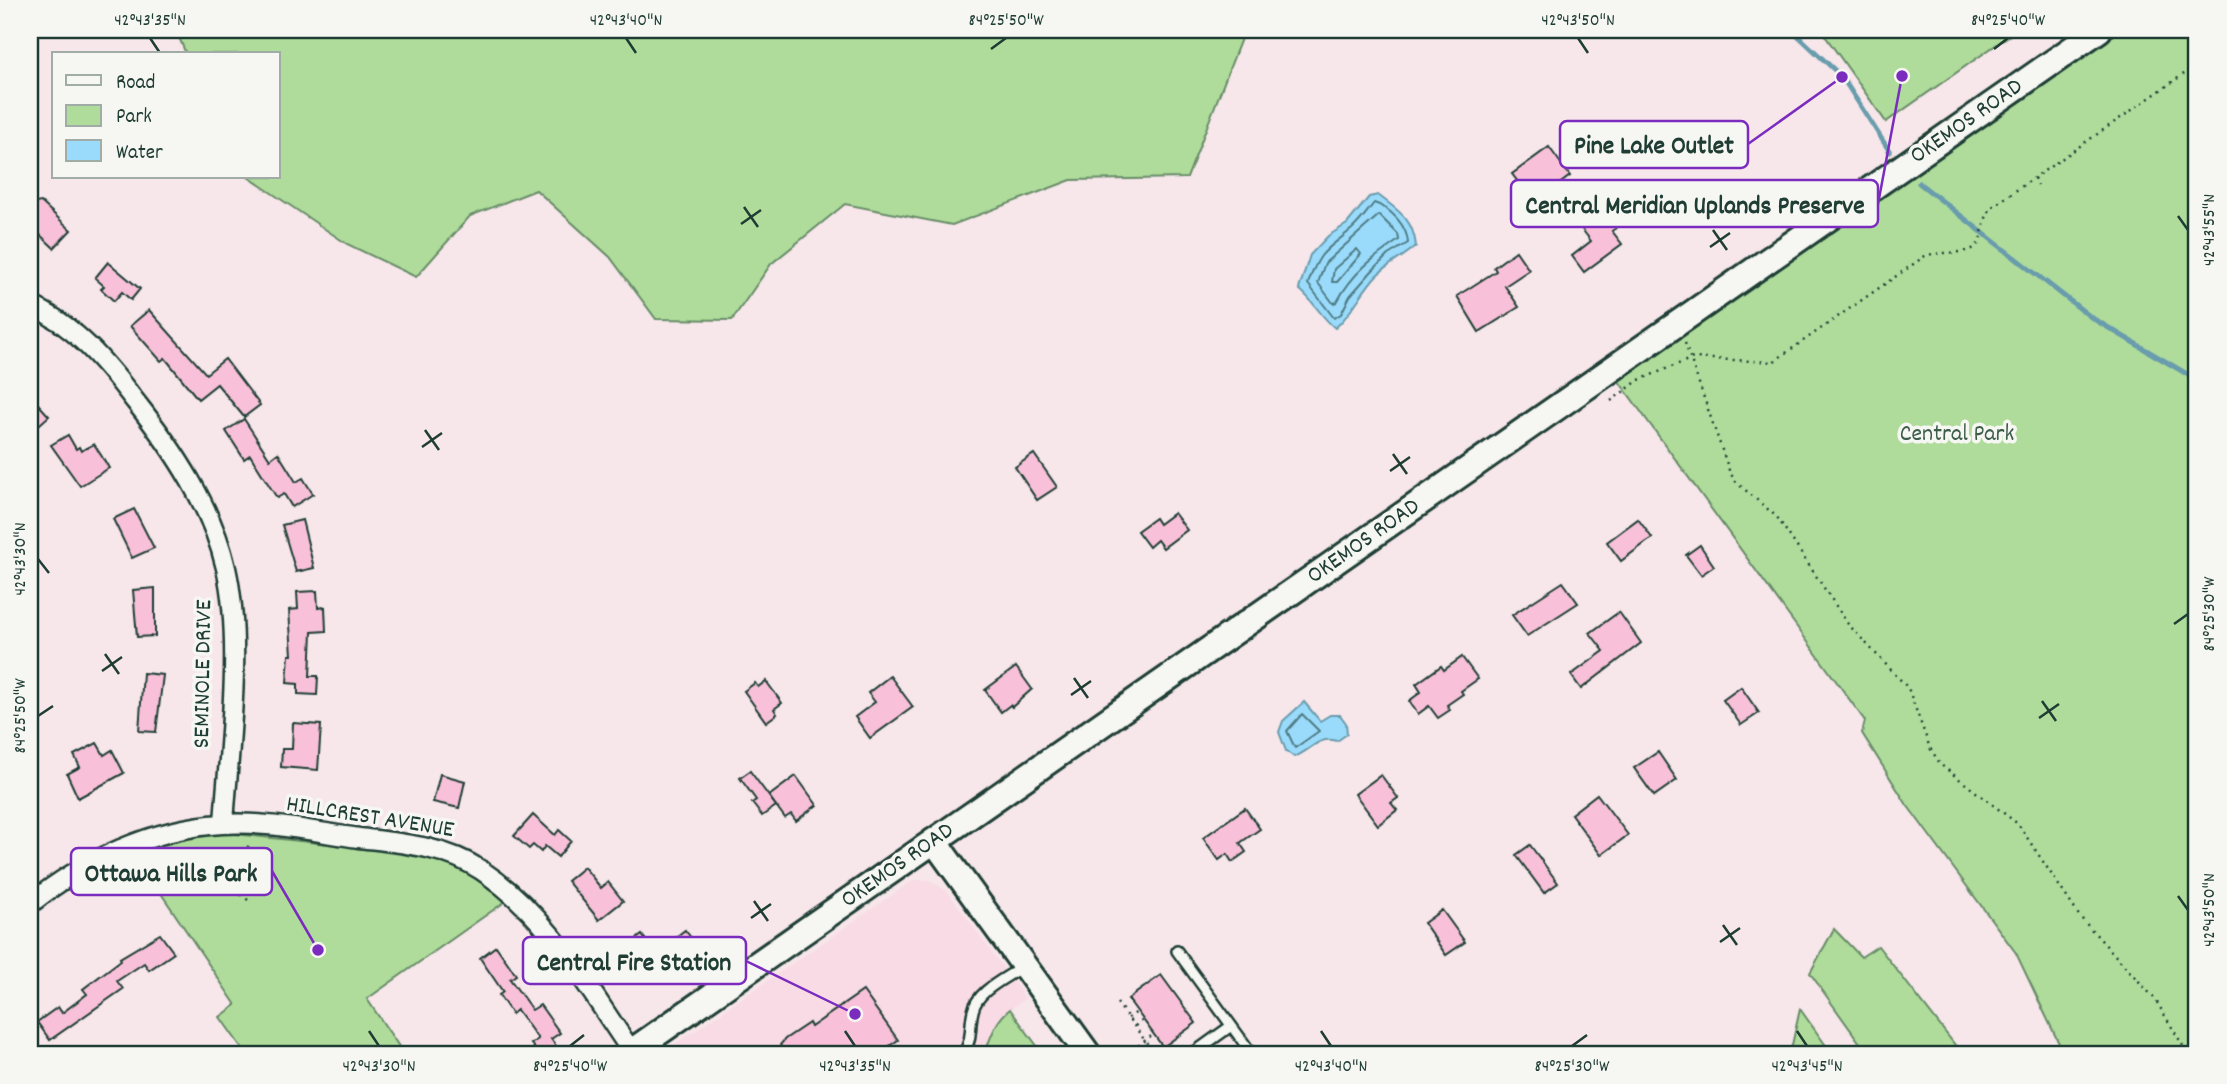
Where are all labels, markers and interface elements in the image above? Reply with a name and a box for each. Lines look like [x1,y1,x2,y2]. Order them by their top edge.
text: 42°43'35"N [114,9,186,34]
text: 42°43'40"N [590,9,662,34]
text: 84°25'50"W [968,9,1044,34]
text: 42°43'50"N [1541,9,1615,34]
text: 84°25'40"W [1971,9,2046,34]
legend [52,52,280,178]
text: Road [116,69,155,99]
street label: OKEMOS ROAD [1904,71,2030,173]
text: Park [116,103,152,133]
callout: Pine Lake Outlet [1560,121,1748,168]
text: Pine Lake Outlet [1574,129,1734,166]
text: Water [116,139,163,169]
callout: Central Meridian Uplands Preserve [1511,180,1878,227]
text: Central Meridian Uplands Preserve [1525,189,1865,226]
text: 42°43'55"N [2198,194,2223,266]
park label: Central Park [1900,418,2014,452]
street label: OKEMOS ROAD [1301,491,1427,593]
text: 42°43'30"N [9,522,34,596]
text: 84°25'30"W [2198,576,2223,651]
street label: SEMINOLE DRIVE [186,599,222,749]
text: 84°25'50"W [9,678,34,754]
street label: HILLCREST AVENUE [284,788,456,848]
street label: OKEMOS ROAD [835,815,961,917]
callout: Ottawa Hills Park [71,848,272,895]
text: Ottawa Hills Park [85,857,258,894]
text: 42°43'50"N [2198,873,2223,947]
callout: Central Fire Station [523,937,746,984]
text: Central Fire Station [537,946,731,983]
text: 42°43'30"N [342,1055,416,1080]
text: 84°25'40"W [533,1055,608,1080]
text: 42°43'35"N [819,1055,891,1080]
text: 42°43'40"N [1295,1055,1367,1080]
text: 84°25'30"W [1535,1055,1610,1080]
text: 42°43'45"N [1771,1055,1843,1080]

